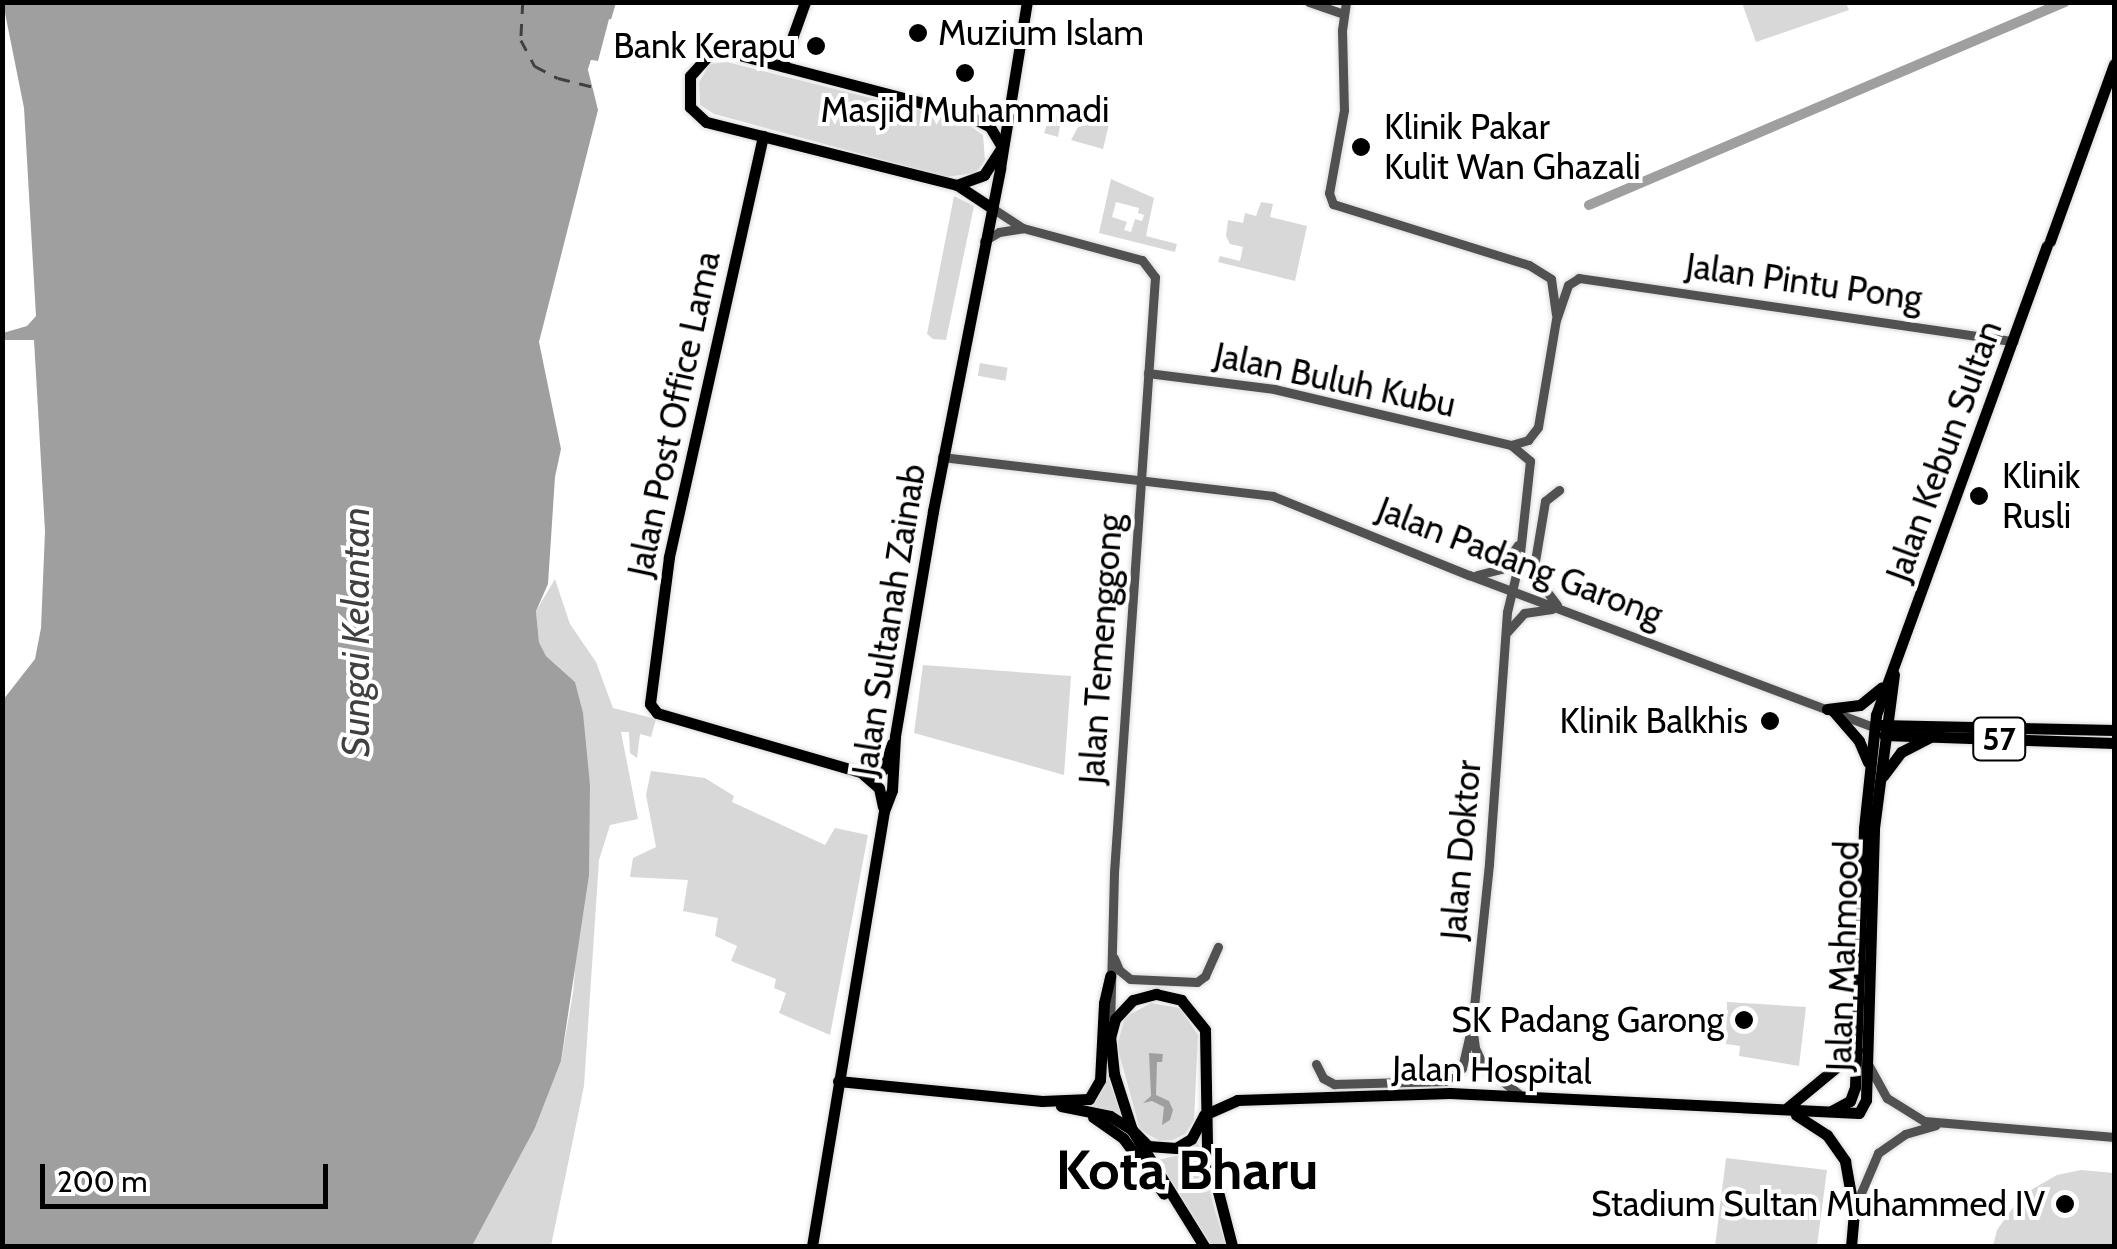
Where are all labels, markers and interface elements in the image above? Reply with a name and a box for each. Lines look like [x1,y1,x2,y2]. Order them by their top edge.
place label: Muzium Islam [938,12,1144,54]
marker: Muzium Islam [907,22,929,44]
place label: Bank Kerapu [613,25,796,67]
marker: Bank Kerapu [805,35,827,57]
marker: Masjid Muhammadi [954,62,976,84]
place label: Masjid Muhammadi [821,89,1109,131]
place label: Klinik Pakar Kulit Wan Ghazali [1384,106,1641,188]
marker: Klinik Pakar Kulit Wan Ghazali [1348,134,1374,160]
street label: Jalan Pintu Pong [1683,245,1925,319]
street label: Jalan Post Office Lama [619,248,729,580]
street label: Jalan Kebun Sultan [1877,315,2011,587]
street label: Jalan Buluh Kubu [1211,334,1459,426]
place label: Klinik Rusli [2002,455,2080,537]
street label: Jalan Sultanah Zainab [844,461,934,779]
marker: Klinik Rusli [1966,483,1992,509]
street label: Jalan Padang Garong [1371,488,1669,636]
water label: Sungai Kelantan [333,507,379,757]
street label: Jalan Temenggong [1071,512,1131,786]
place label: Klinik Balkhis [1559,700,1748,742]
marker: Klinik Balkhis [1757,708,1783,734]
road number: 57 [1972,712,2026,766]
street label: Jalan Doktor [1432,759,1490,941]
street label: Jalan Mahmood [1818,840,1868,1072]
place label: SK Padang Garong [1451,999,1724,1041]
marker: SK Padang Garong [1733,1009,1755,1031]
street label: Jalan Hospital [1392,1047,1592,1093]
district label: Kota Bharu [1056,1137,1318,1203]
scale bar [45,1144,332,1206]
text: 200 m [57,1163,148,1200]
place label: Stadium Sultan Muhammed IV [1591,1183,2045,1225]
marker: Stadium Sultan Muhammed IV [2054,1193,2076,1215]

